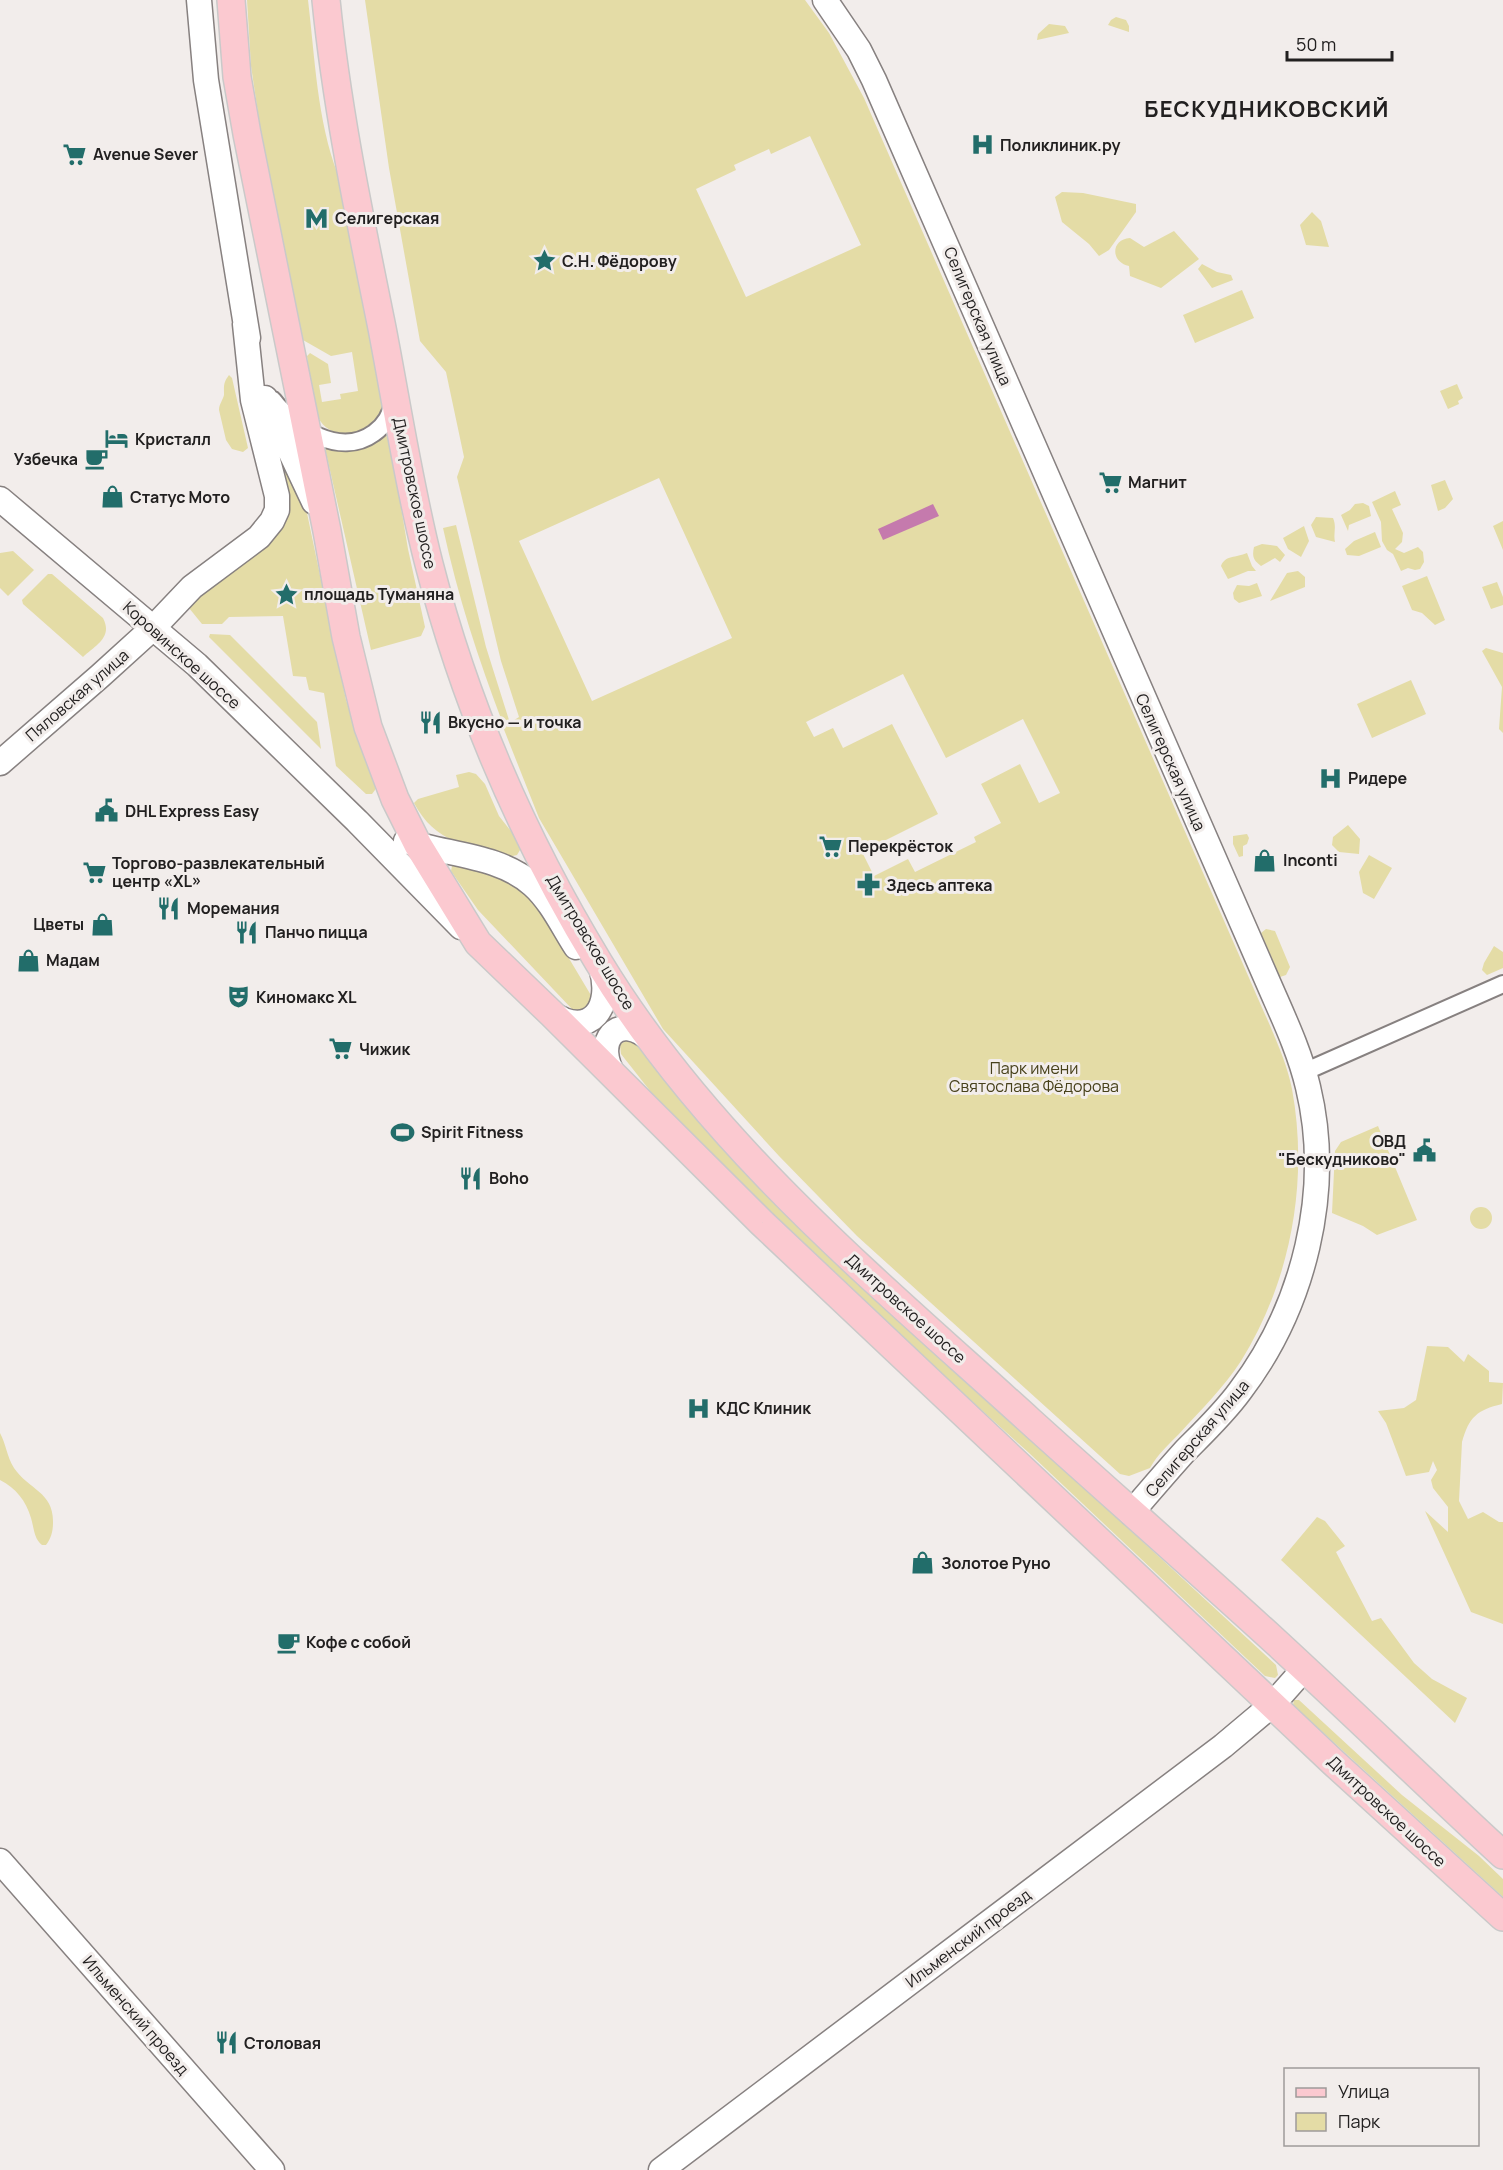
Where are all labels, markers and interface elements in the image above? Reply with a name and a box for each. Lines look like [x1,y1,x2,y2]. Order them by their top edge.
scale bar [1287,24,1392,62]
text: 50 m [1296,32,1336,56]
district label: БЕСКУДНИКОВСКИЙ [1144,94,1390,124]
hospital icon: Поликлиник.ру [969,132,995,158]
place label: Поликлиник.ру [1000,134,1120,156]
supermarket icon: Avenue Sever [62,141,88,167]
place label: Avenue Sever [93,143,198,165]
metro station icon: Селигерская [304,205,330,231]
place label: Селигерская [335,207,439,229]
street label: Селигерская улица [939,243,1017,389]
place icon: С.Н. Фёдорову [531,248,557,274]
place label: С.Н. Фёдорову [562,250,677,272]
street label: Дмитровское шоссе [388,415,442,571]
hotel icon: Кристалл [104,426,130,452]
place label: Кристалл [135,428,211,450]
cafe icon: Узбечка [83,446,109,472]
place label: Узбечка [14,448,78,470]
supermarket icon: Магнит [1097,469,1123,495]
place label: Магнит [1128,471,1187,493]
shop icon: Статус Мото [99,484,125,510]
place label: Статус Мото [130,486,230,508]
place icon: площадь Туманяна [273,581,299,607]
place label: площадь Туманяна [304,583,454,605]
street label: Коровинское шоссе [118,596,246,714]
street label: Пяловская улица [21,644,133,746]
street label: Селигерская улица [1131,690,1211,834]
restaurant icon: Вкусно — и точка [417,709,443,735]
place label: Вкусно — и точка [448,711,581,733]
hospital icon: Ридере [1317,765,1343,791]
place label: Ридере [1348,767,1408,789]
public building icon: DHL Express Easy [94,798,120,824]
place label: DHL Express Easy [125,800,259,822]
supermarket icon: Перекрёсток [817,833,843,859]
place label: Перекрёсток [848,835,953,857]
shop icon: Inconti [1252,847,1278,873]
place label: Inconti [1283,849,1338,871]
place label: Торгово-развлекательный центр «XL» [112,852,325,892]
supermarket icon: Торгово-развлекательный центр «XL» [81,859,107,885]
street label: Дмитровское шоссе [542,870,640,1014]
pharmacy icon: Здесь аптека [855,872,881,898]
place label: Здесь аптека [886,874,993,896]
restaurant icon: Моремания [156,895,182,921]
place label: Моремания [187,897,280,919]
shop icon: Цветы [89,911,115,937]
place label: Цветы [33,913,84,935]
restaurant icon: Панчо пицца [234,919,260,945]
place label: Панчо пицца [265,921,368,943]
shop icon: Мадам [15,947,41,973]
place label: Мадам [46,949,100,971]
theatre icon: Киномакс XL [225,984,251,1010]
place label: Киномакс XL [256,986,357,1008]
supermarket icon: Чижик [328,1036,354,1062]
place label: Чижик [359,1038,411,1060]
park label: Парк имени Святослава Фёдорова [949,1057,1119,1097]
sports icon: Spirit Fitness [390,1119,416,1145]
place label: Spirit Fitness [421,1121,524,1143]
place label: ОВД "Бескудниково" [1278,1130,1406,1170]
public building icon: ОВД "Бескудниково" [1411,1137,1437,1163]
restaurant icon: Boho [458,1165,484,1191]
place label: Boho [489,1167,529,1189]
street label: Дмитровское шоссе [841,1248,971,1368]
street label: Селигерская улица [1140,1375,1254,1501]
hospital icon: КДС Клиник [685,1395,711,1421]
place label: КДС Клиник [716,1397,811,1419]
shop icon: Золотое Руно [910,1550,936,1576]
place label: Золотое Руно [941,1552,1051,1574]
cafe icon: Кофе с собой [275,1629,301,1655]
place label: Кофе с собой [306,1631,411,1653]
street label: Дмитровское шоссе [1323,1750,1451,1872]
street label: Ильменский проезд [901,1883,1035,1992]
street label: Ильменский проезд [78,1951,194,2080]
restaurant icon: Столовая [213,2030,239,2056]
place label: Столовая [244,2032,321,2054]
legend [1284,2068,1479,2146]
text: Улица [1338,2079,1390,2103]
text: Парк [1338,2109,1381,2133]

